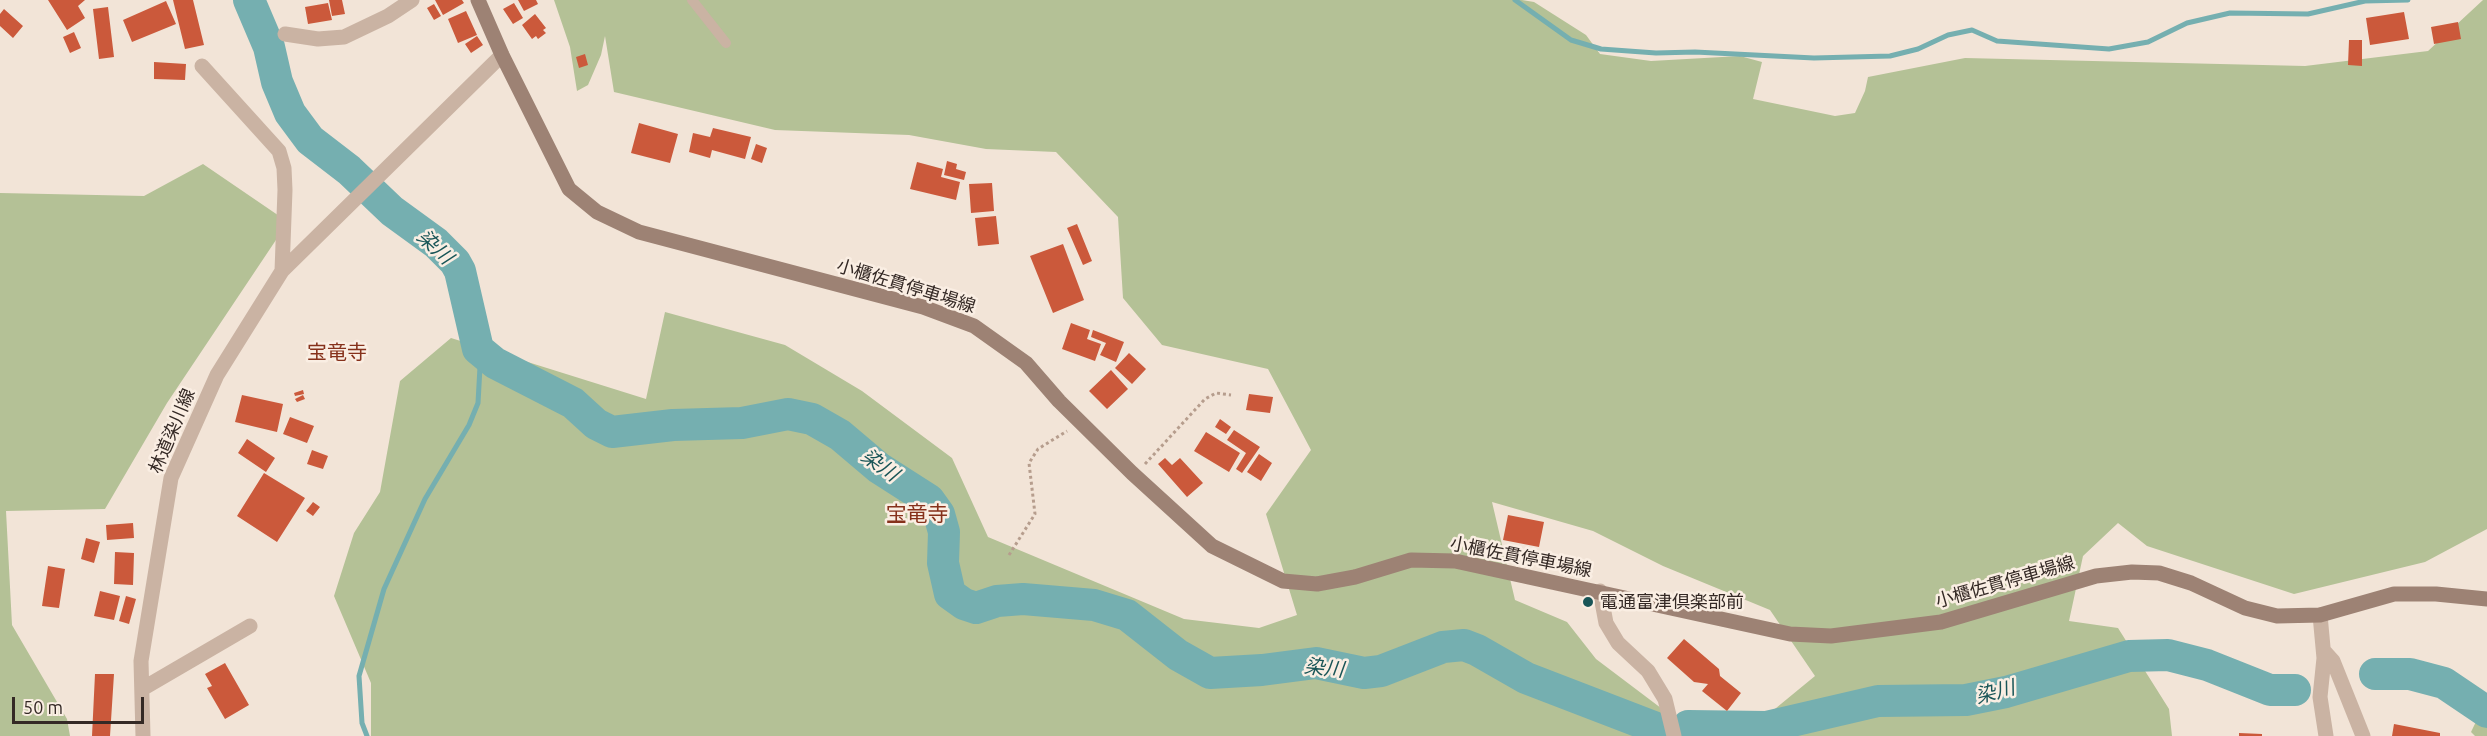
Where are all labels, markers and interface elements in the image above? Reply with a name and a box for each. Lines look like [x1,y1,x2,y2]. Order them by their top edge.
water label: 染川 [412,225,458,269]
street label: 小櫃佐貫停車場線 [834,255,978,317]
district label: 宝竜寺 [307,340,367,364]
street label: 林道染川線 [144,385,200,477]
water label: 染川 [857,444,903,486]
district label: 宝竜寺 [886,501,948,527]
street label: 小櫃佐貫停車場線 [1448,533,1594,581]
street label: 小櫃佐貫停車場線 [1933,552,2077,612]
place label: 電通富津倶楽部前 [1600,591,1744,613]
marker: 電通富津倶楽部前 [1581,595,1595,609]
water label: 染川 [1303,654,1345,682]
water label: 染川 [1973,675,2017,709]
scale bar [15,685,147,723]
text: 50 m [23,697,63,717]

